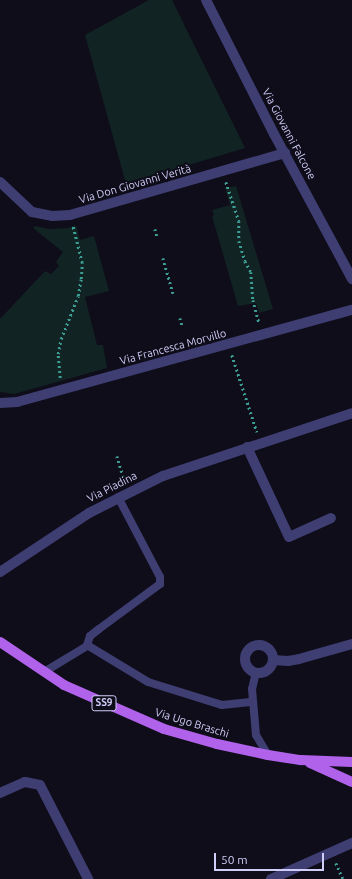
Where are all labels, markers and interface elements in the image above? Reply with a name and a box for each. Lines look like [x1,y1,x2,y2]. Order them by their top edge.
street label: Via Giovanni Falcone [259,86,319,182]
street label: Via Don Giovanni Verità [78,162,192,206]
street label: Via Francesca Morvillo [118,326,228,368]
street label: Via Piadina [85,469,139,505]
road number: SS9 [91,695,117,711]
street label: Via Ugo Braschi [153,705,231,741]
scale bar [216,845,326,871]
text: 50 m [221,853,248,866]

